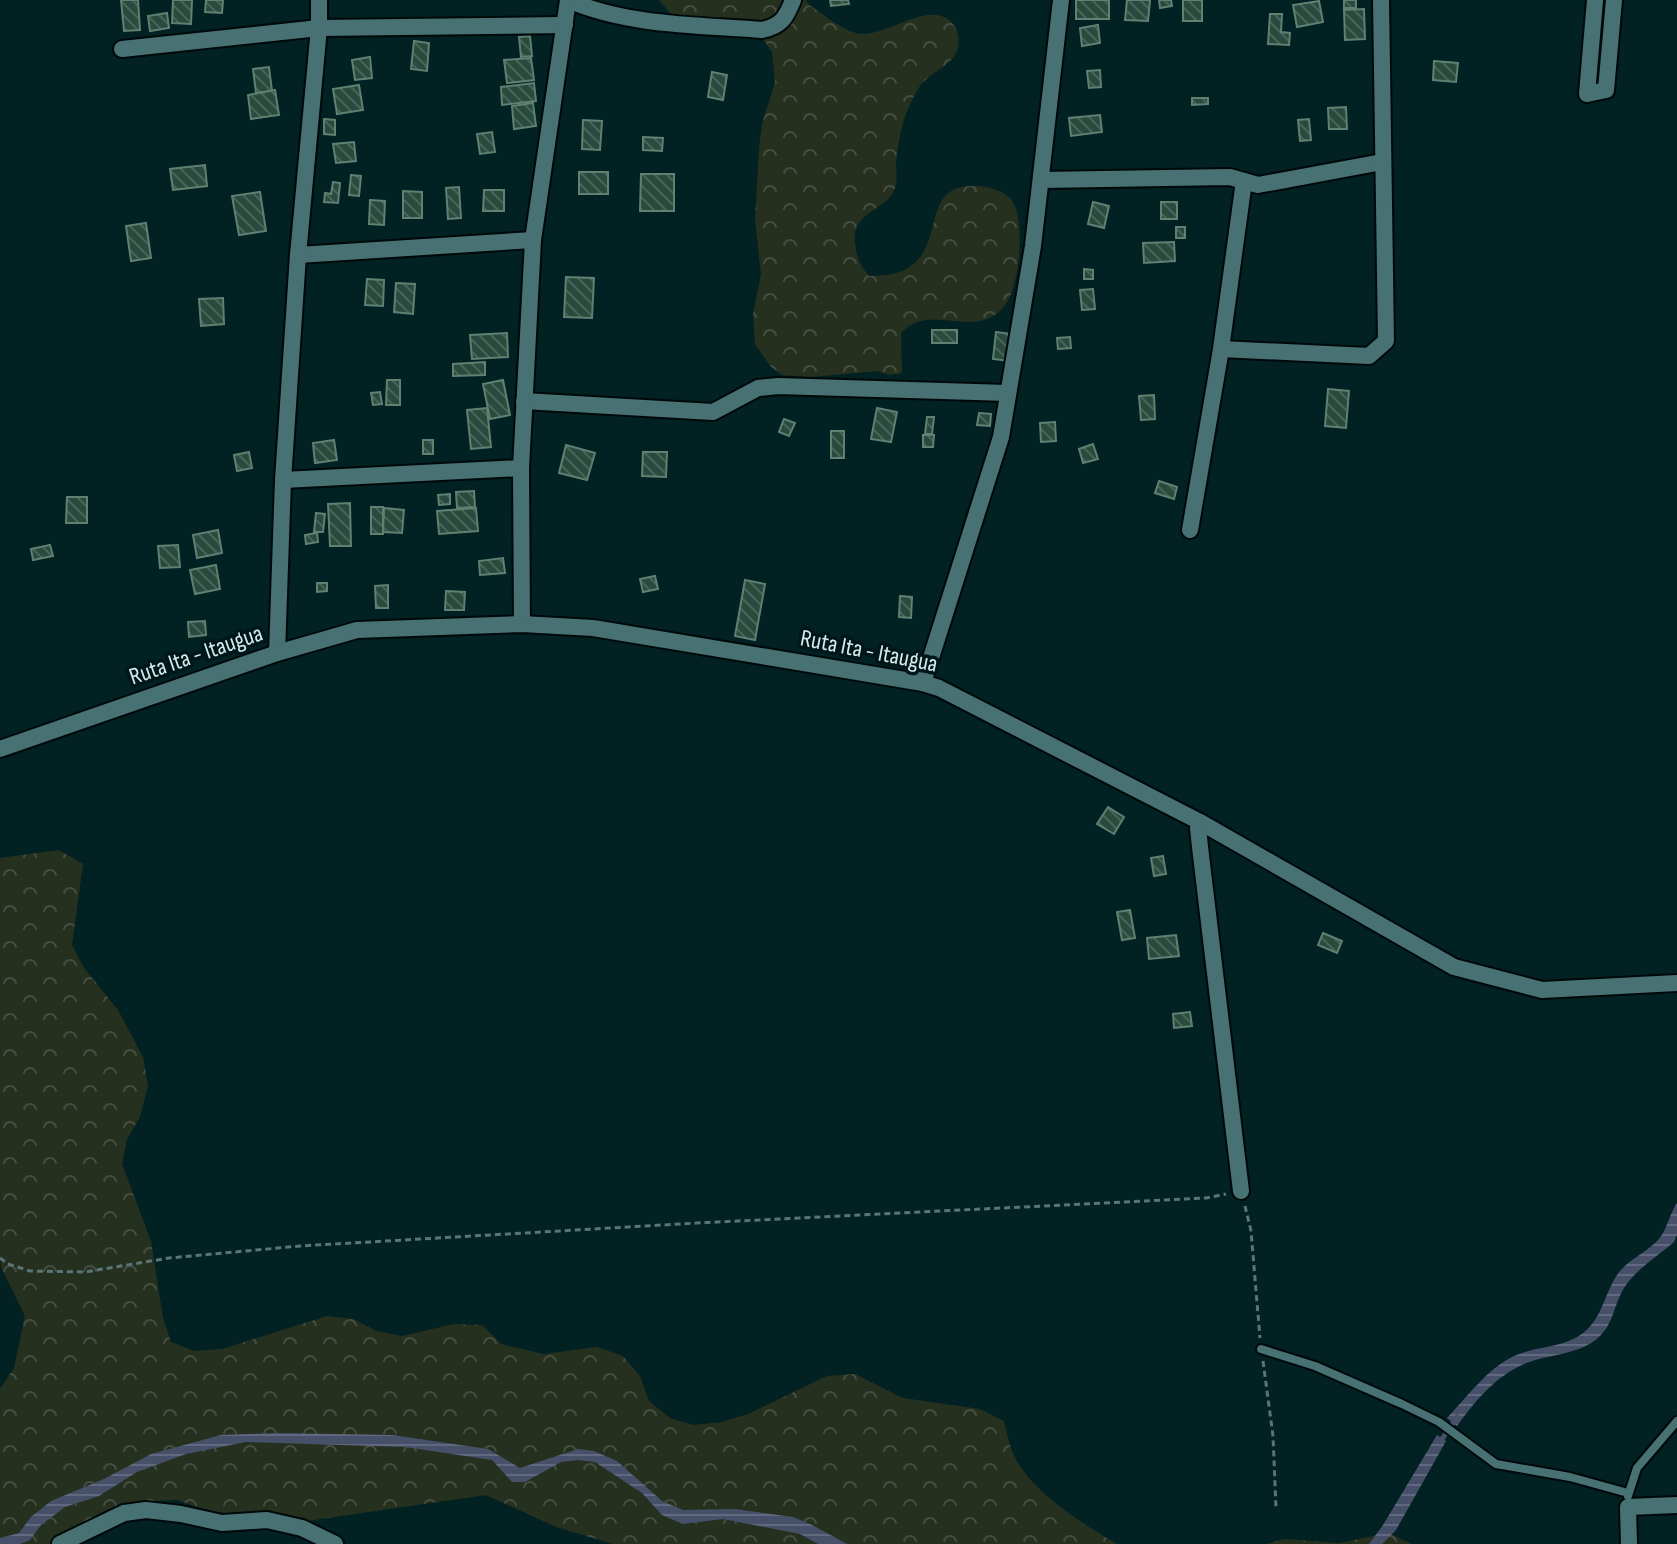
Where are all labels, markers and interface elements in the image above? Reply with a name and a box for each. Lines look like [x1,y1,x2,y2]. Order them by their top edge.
street label: Ruta Ita - Itaugua [125,619,267,691]
street label: Ruta Ita - Itaugua [798,623,940,679]

